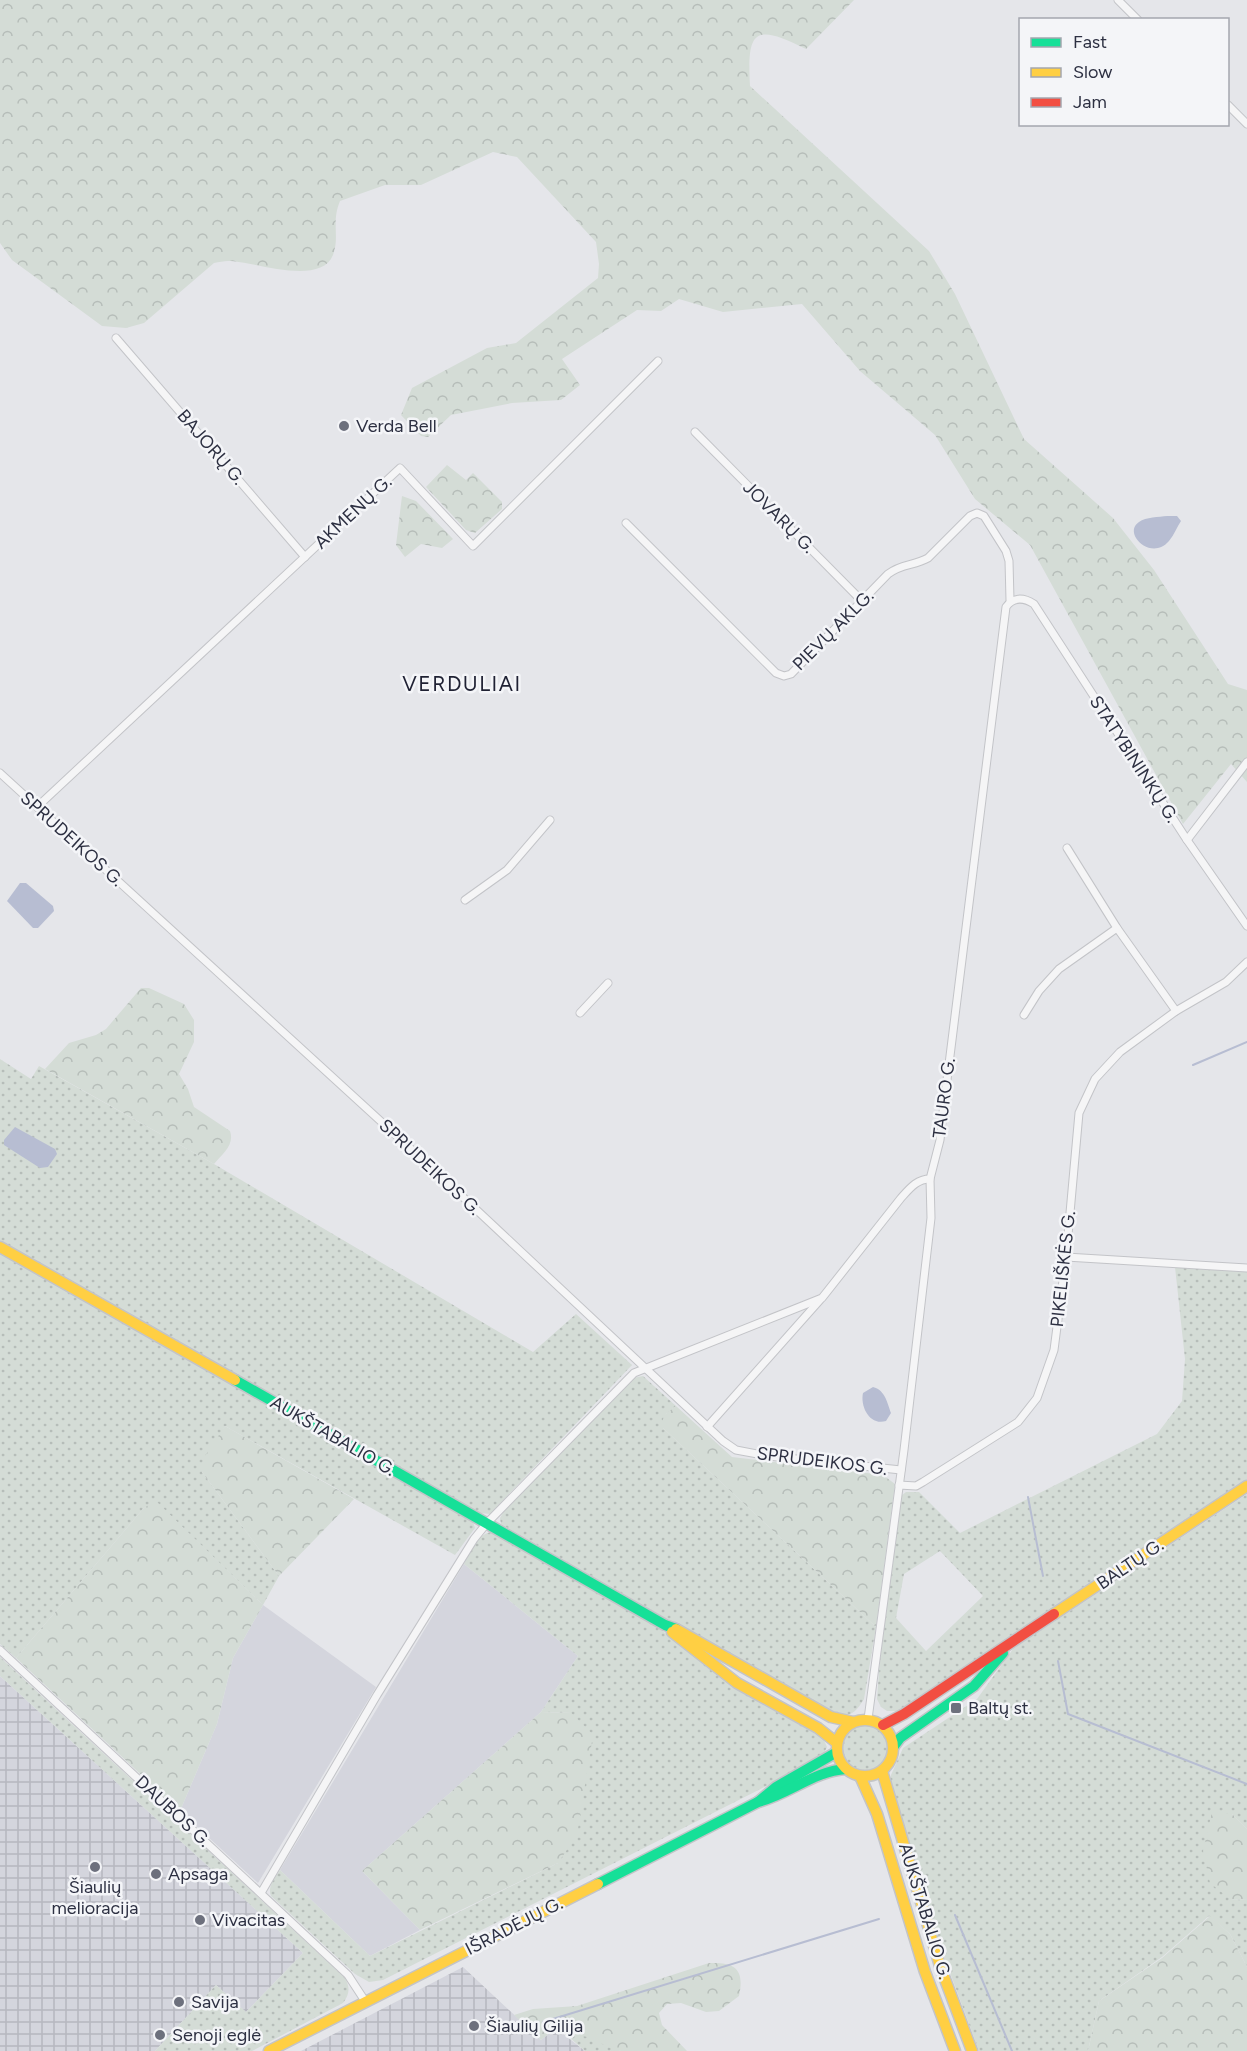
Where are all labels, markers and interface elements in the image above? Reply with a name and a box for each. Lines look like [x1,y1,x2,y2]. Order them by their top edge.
legend [1019,18,1229,126]
text: Fast [1073,31,1107,53]
text: Slow [1073,61,1112,83]
text: Jam [1073,91,1107,113]
street label: BAJORŲ G. [172,405,250,489]
place label: Verda Bell [356,415,437,437]
marker: Verda Bell [337,419,351,433]
street label: AKMENŲ G. [310,471,396,553]
street label: JOVARŲ G. [738,476,820,558]
street label: PIEVŲ AKLG. [788,585,878,675]
district label: VERDULIAI [402,671,522,696]
street label: STATYBININKŲ G. [1085,691,1183,827]
street label: SPRUDEIKOS G. [16,787,128,891]
street label: TAURO G. [928,1057,960,1139]
street label: SPRUDEIKOS G. [374,1114,486,1220]
street label: PIKELIŠKĖS G. [1046,1210,1080,1328]
street label: AUKŠTABALIO G. [266,1391,400,1481]
street label: SPRUDEIKOS G. [756,1442,888,1480]
street label: BALTŲ G. [1092,1534,1168,1594]
place label: Baltų st. [968,1697,1032,1719]
marker: Baltų st. [949,1701,963,1715]
street label: DAUBOS G. [131,1770,215,1852]
street label: AUKŠTABALIO G. [894,1840,956,1982]
marker: Šiaulių melioracija [88,1860,102,1874]
place label: Apsaga [168,1863,228,1885]
marker: Apsaga [149,1867,163,1881]
place label: Šiaulių melioracija [52,1876,138,1919]
street label: IŠRADĖJŲ G. [462,1892,566,1960]
place label: Vivacitas [212,1909,285,1931]
marker: Vivacitas [193,1913,207,1927]
place label: Savija [191,1991,239,2013]
marker: Savija [172,1995,186,2009]
place label: Šiaulių Gilija [486,2015,583,2037]
marker: Šiaulių Gilija [467,2019,481,2033]
place label: Senoji eglė [172,2024,261,2046]
marker: Senoji eglė [153,2028,167,2042]

